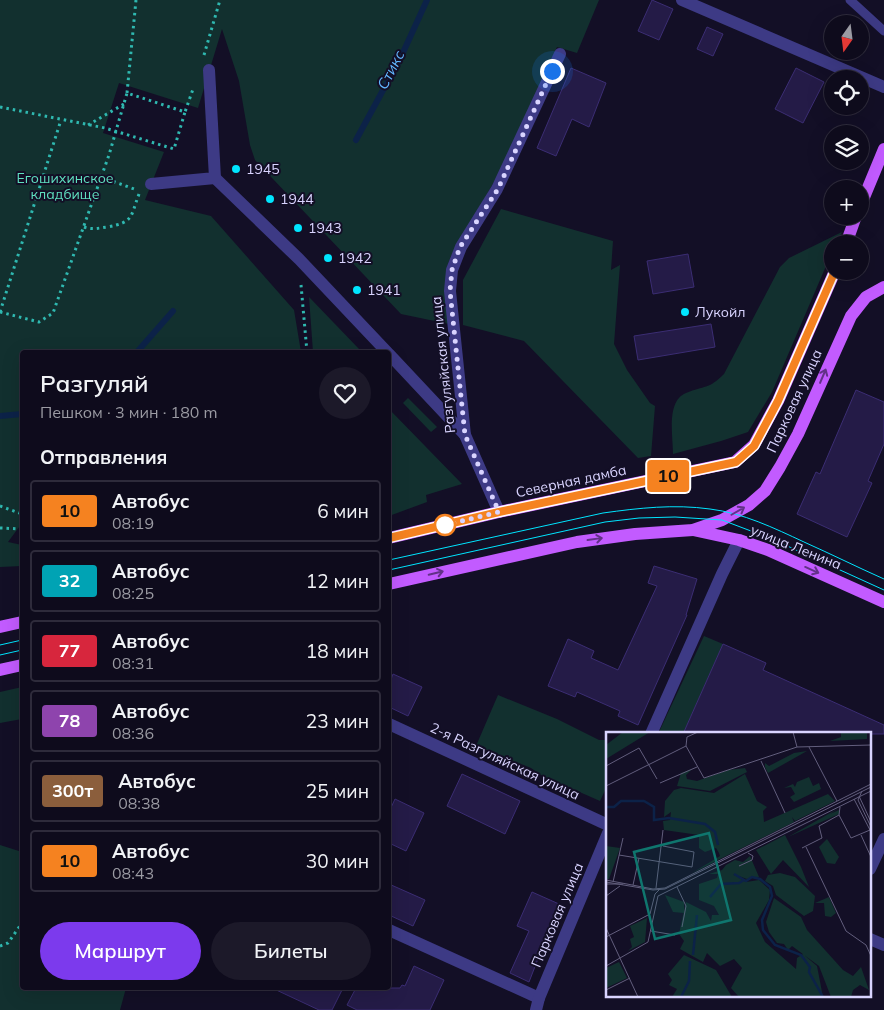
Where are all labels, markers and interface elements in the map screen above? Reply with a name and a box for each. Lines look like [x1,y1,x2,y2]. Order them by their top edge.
north arrow [824,15,869,60]
map controls [824,15,869,280]
water label: Стикс [373,47,409,93]
your location [540,59,565,84]
button: locate [824,70,869,115]
button: layers [824,125,869,170]
place label: 1945 [246,160,280,178]
marker: 1945 [230,163,242,175]
park label: Егошихинское кладбище [16,169,114,203]
button: + [824,180,869,225]
place label: 1944 [280,190,314,208]
marker: 1944 [264,193,276,205]
place label: 1943 [308,219,342,237]
marker: 1943 [292,222,304,234]
button: − [824,235,869,280]
place label: 1942 [338,249,372,267]
marker: 1942 [322,252,334,264]
place label: 1941 [367,281,401,299]
marker: 1941 [351,284,363,296]
street label: Разгуляйская улица [427,296,459,434]
place label: Лукойл [695,303,745,321]
marker: Лукойл [679,306,691,318]
street label: Парковая улица [762,346,826,456]
button: heart [319,367,371,419]
text: Разгуляй [40,368,148,398]
one-way arrow [819,369,829,384]
text: Пешком · 3 мин · 180 m [40,402,218,422]
text: Отправления [40,445,167,469]
street label: Северная дамба [514,460,628,502]
line badge: 10 [646,460,690,492]
text: 10 [657,464,679,487]
text: Автобус [112,489,190,513]
text: 10 [59,499,80,522]
text: 6 мин [317,499,369,523]
one-way arrow [730,505,744,515]
text: 08:19 [112,513,154,533]
unlabelled marker [434,514,456,536]
street label: улица Ленина [748,521,844,573]
one-way arrow [587,534,603,544]
text: Автобус [112,559,190,583]
one-way arrow [804,565,819,575]
one-way arrow [428,568,444,577]
text: 32 [59,569,80,592]
text: 12 мин [306,569,369,593]
text: 08:25 [112,583,154,603]
text: Автобус [112,629,190,653]
text: 77 [59,639,80,662]
text: 18 мин [306,639,369,663]
text: 08:31 [112,653,154,673]
text: Автобус [112,699,190,723]
text: 78 [59,709,80,732]
text: 23 мин [306,709,369,733]
street label: 2-я Разгуляйская улица [427,718,583,804]
text: 08:36 [112,723,154,743]
inset map [606,732,872,998]
text: Автобус [118,769,196,793]
text: 300т [52,779,93,802]
text: 25 мин [306,779,369,803]
text: 08:38 [118,793,160,813]
text: Автобус [112,839,190,863]
text: 10 [59,849,80,872]
text: 30 мин [306,849,369,873]
street label: Парковая улица [527,860,587,970]
text: 08:43 [112,863,154,883]
button: Маршрут [40,922,201,980]
button: Билеты [211,922,371,980]

